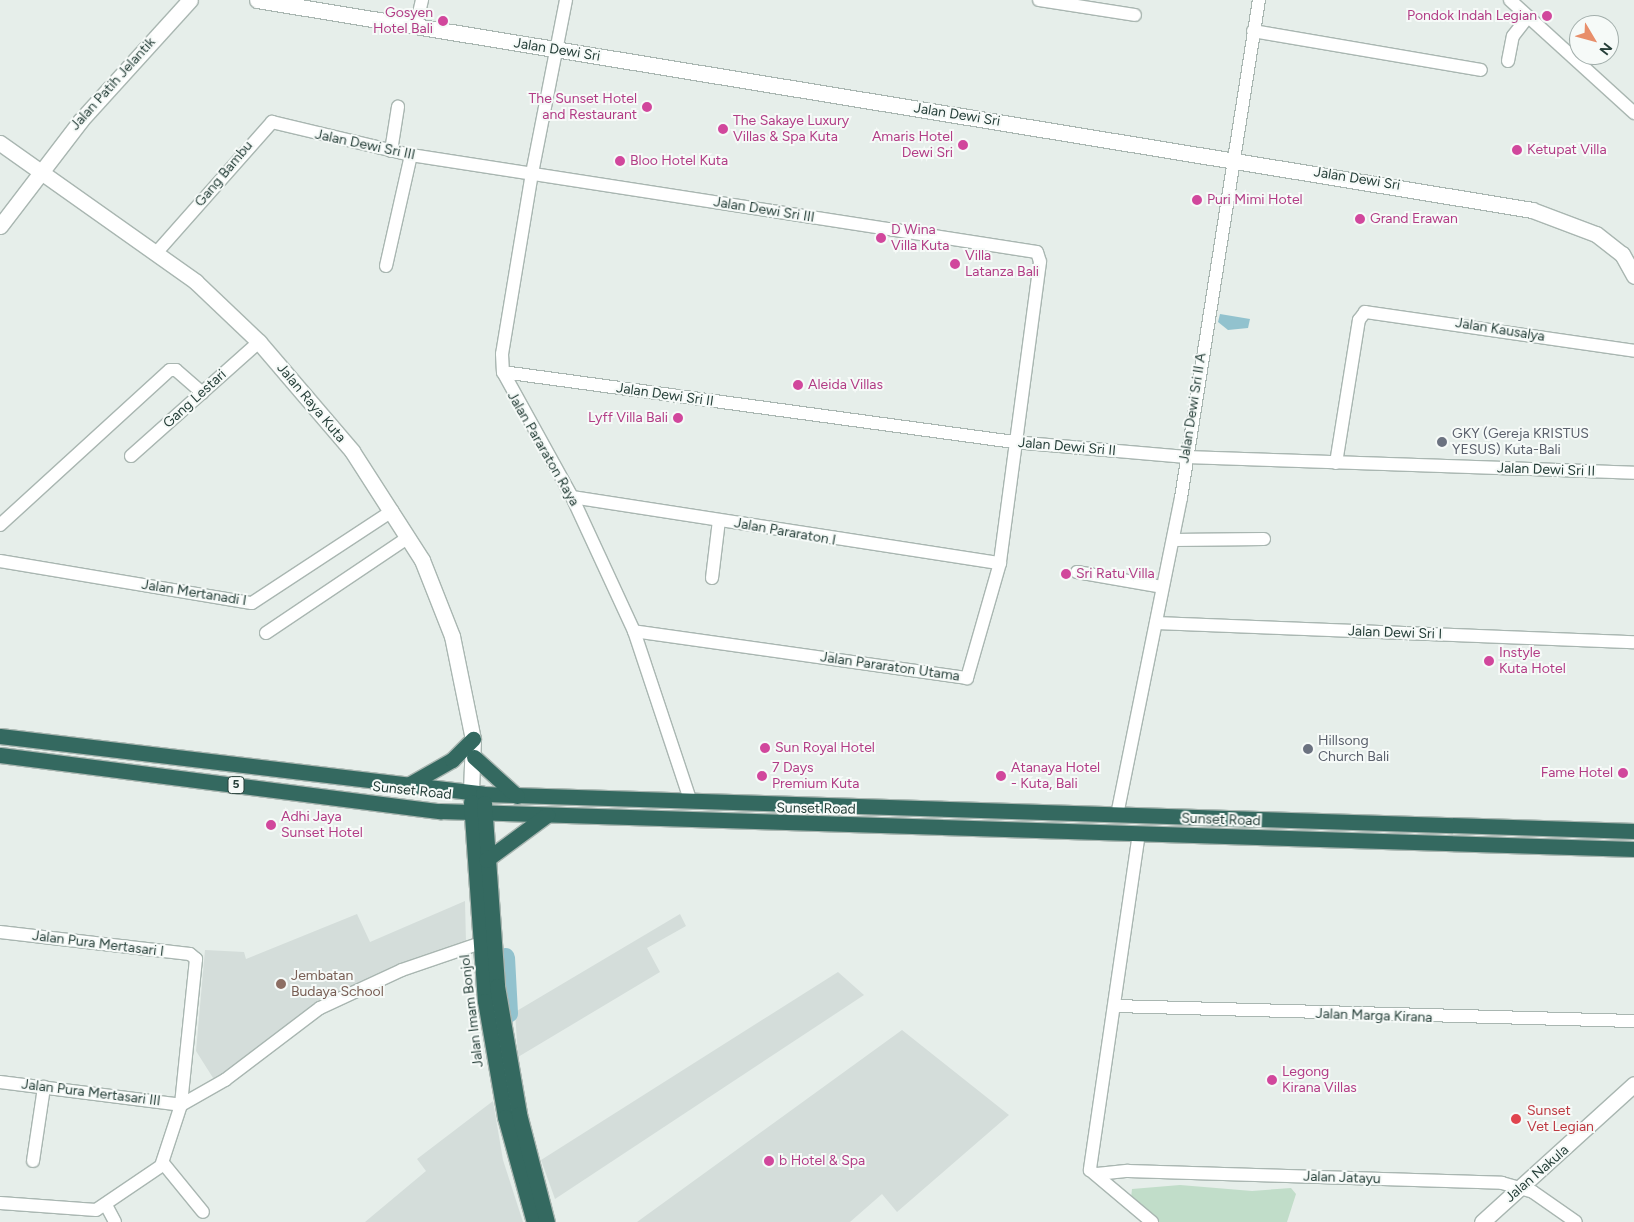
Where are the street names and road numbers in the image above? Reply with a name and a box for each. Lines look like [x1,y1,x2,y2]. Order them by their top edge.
street label: Jalan Patih Jelantik [67,34,159,134]
street label: Jalan Dewi Sri [513,35,601,65]
street label: Jalan Dewi Sri [913,100,1001,130]
street label: Jalan Dewi Sri III [313,126,417,164]
street label: Gang Bambu [192,138,256,210]
street label: Jalan Dewi Sri [1313,164,1401,194]
street label: Jalan Dewi Sri III [712,194,816,226]
street label: Jalan Kausalya [1454,315,1546,345]
street label: Jalan Dewi Sri II A [1176,352,1210,464]
street label: Jalan Raya Kuta [273,360,349,446]
street label: Gang Lestari [160,366,230,432]
street label: Jalan Dewi Sri II [615,380,715,410]
street label: Jalan Pararaton Raya [503,389,583,509]
street label: Jalan Dewi Sri II [1017,434,1117,460]
street label: Jalan Dewi Sri II [1497,460,1595,480]
street label: Jalan Pararaton I [733,515,837,549]
street label: Jalan Mertanadi I [140,576,248,610]
street label: Jalan Dewi Sri I [1348,623,1442,643]
street label: Jalan Pararaton Utama [819,649,961,685]
road number: 5 [227,776,245,794]
street label: Sunset Road [372,778,452,804]
street label: Sunset Road [776,800,856,818]
street label: Sunset Road [1181,810,1261,830]
street label: Jalan Pura Mertasari I [31,928,165,960]
street label: Jalan Imam Bonjol [457,954,487,1068]
street label: Jalan Marga Kirana [1315,1006,1433,1026]
street label: Jalan Pura Mertasari III [20,1076,162,1110]
street label: Jalan Nakula [1502,1142,1572,1206]
street label: Jalan Jatayu [1303,1168,1381,1188]

